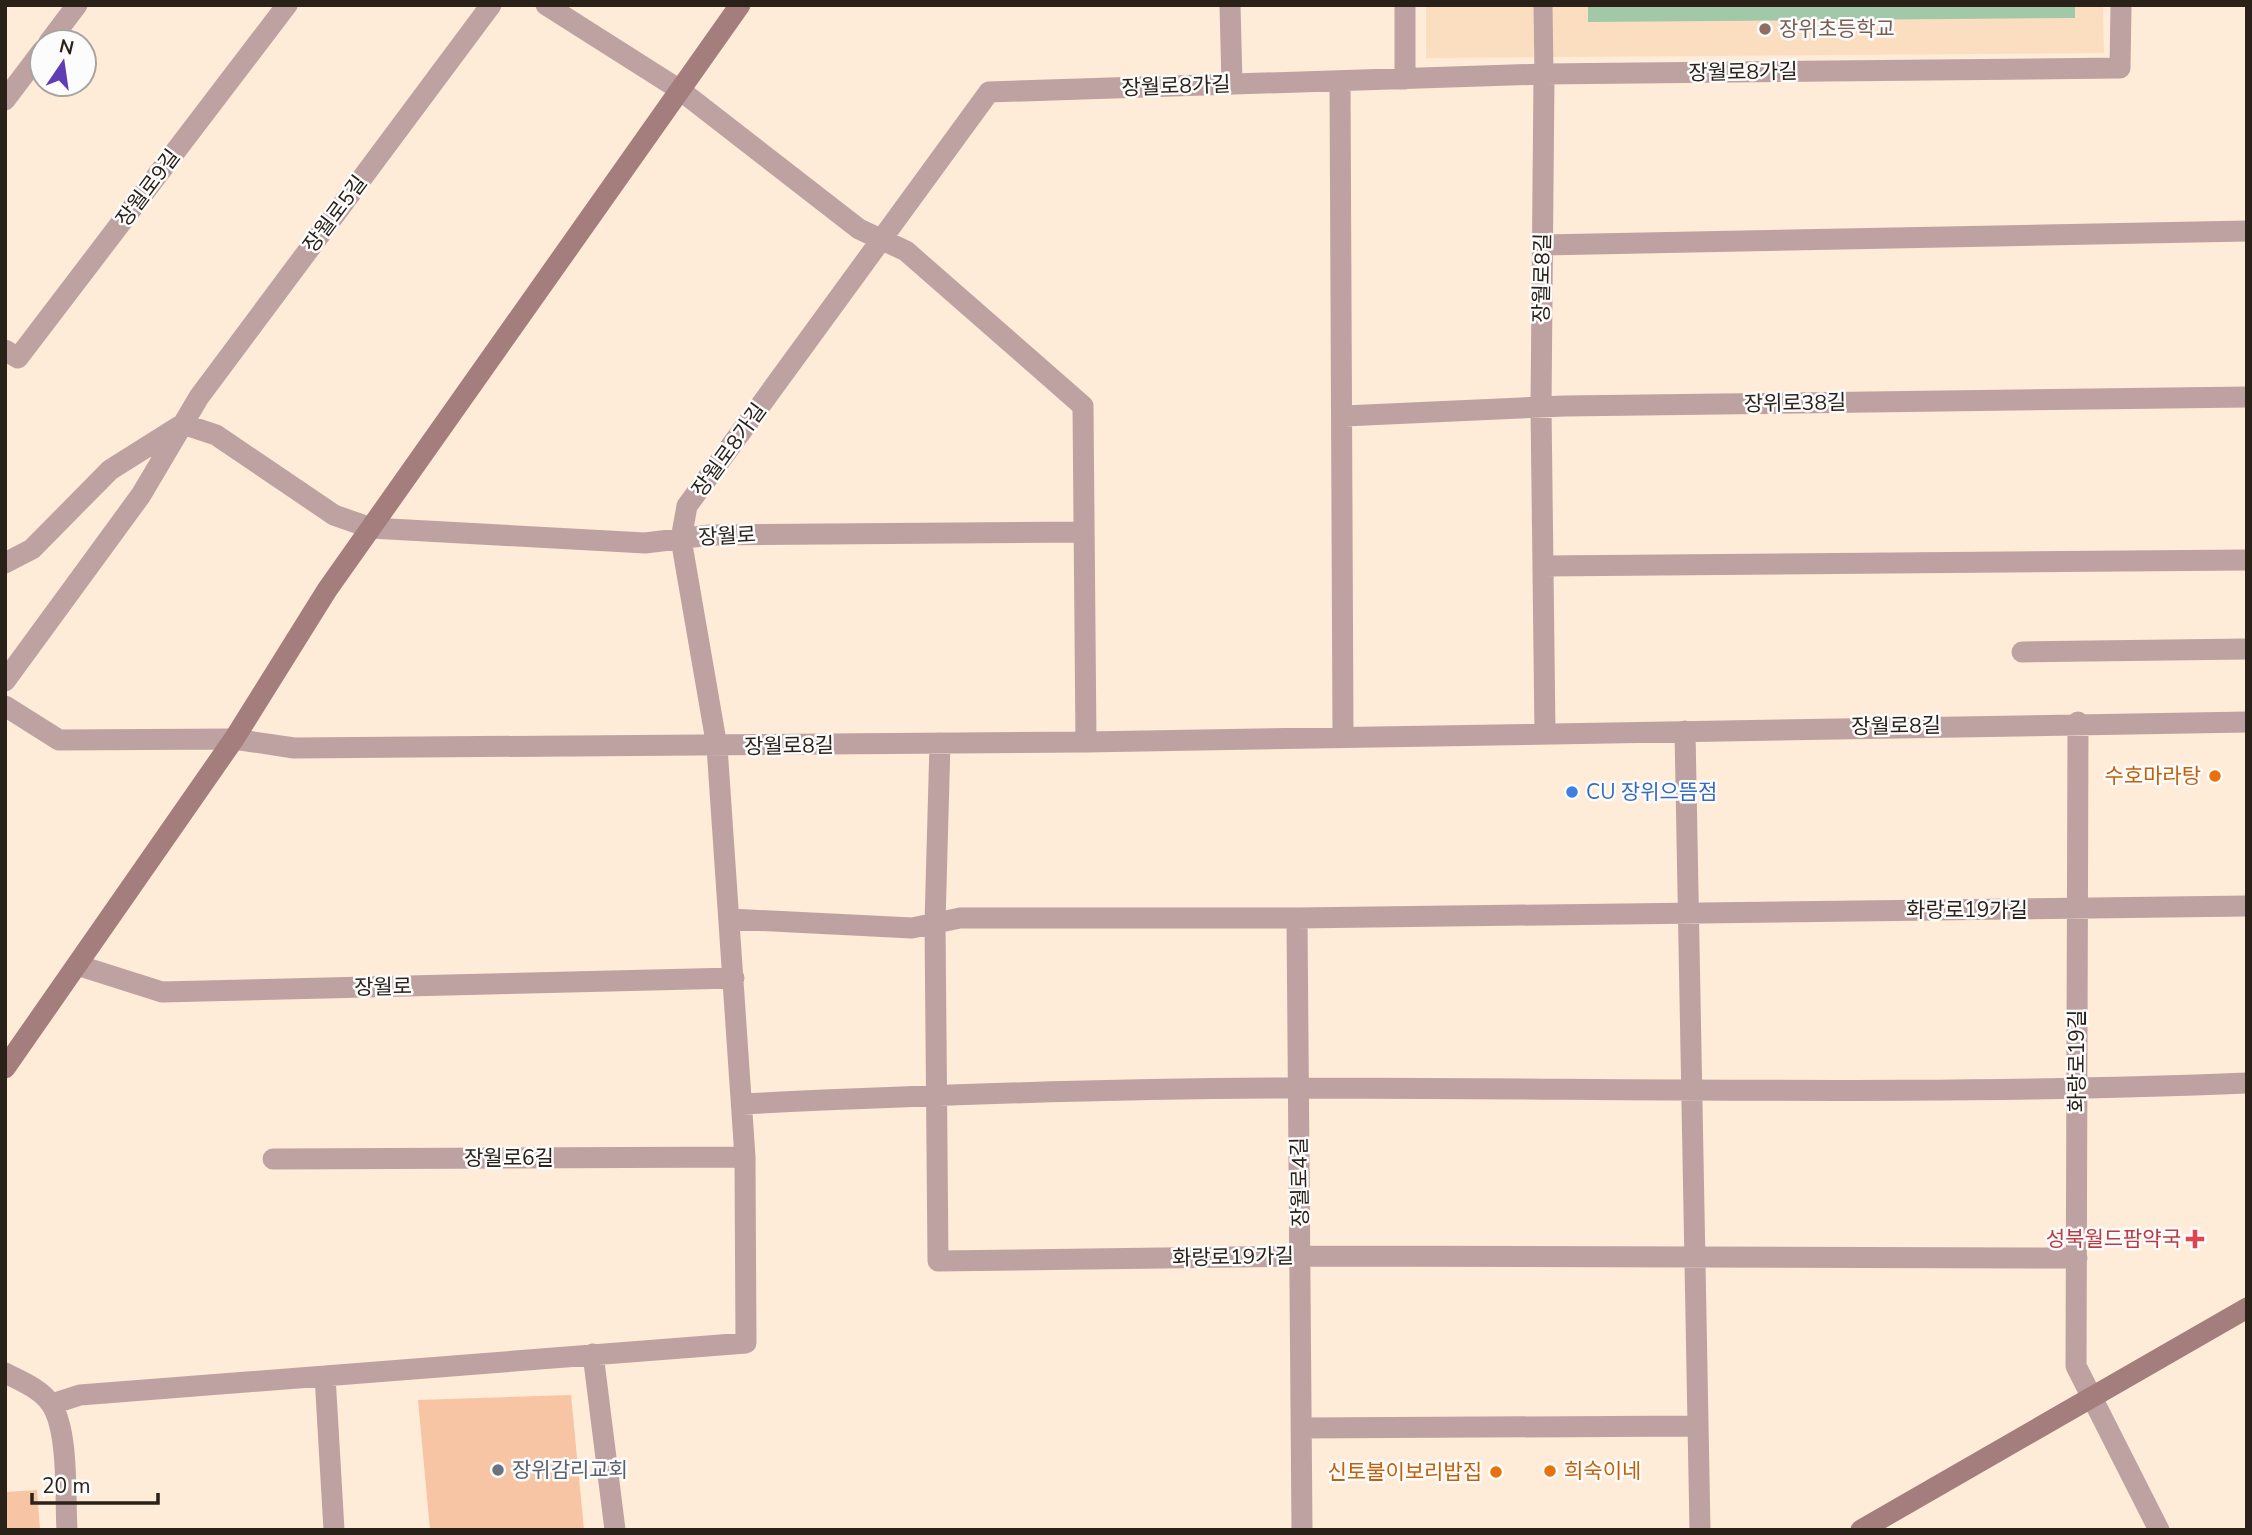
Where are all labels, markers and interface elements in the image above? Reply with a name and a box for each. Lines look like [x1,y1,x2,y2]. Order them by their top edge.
place label: 장위초등학교 [1779,15,1895,43]
marker: 장위초등학교 [1757,21,1773,37]
north arrow [28,28,98,98]
text: N [57,33,76,62]
street label: 장월로8가길 [1688,57,1798,87]
street label: 장월로8가길 [1121,70,1231,102]
street label: 장월로9길 [110,144,186,232]
street label: 장월로5길 [297,170,373,258]
street label: 장월로8길 [1527,233,1557,323]
street label: 장위로38길 [1744,388,1846,418]
street label: 장월로8가길 [686,398,772,502]
street label: 장월로 [697,521,757,551]
street label: 장월로8길 [1851,711,1941,741]
street label: 장월로8길 [744,731,834,761]
place label: 수호마라탕 [2104,762,2201,790]
marker: 수호마라탕 [2207,768,2223,784]
place label: CU 장위으뜸점 [1586,778,1717,806]
marker: CU 장위으뜸점 [1564,784,1580,800]
street label: 화랑로19가길 [1906,896,2028,924]
street label: 장월로 [354,972,412,1002]
street label: 화랑로19길 [2063,1010,2091,1112]
street label: 장월로4길 [1285,1137,1315,1227]
street label: 장월로6길 [464,1144,554,1172]
place label: 성북월드팜약국 [2046,1225,2181,1253]
marker: 성북월드팜약국 [2187,1231,2203,1247]
street label: 화랑로19가길 [1172,1242,1294,1272]
place label: 장위감리교회 [512,1456,628,1484]
place label: 희숙이네 [1564,1457,1641,1485]
place label: 신토불이보리밥집 [1327,1458,1482,1486]
scale bar [32,1462,158,1506]
marker: 장위감리교회 [490,1462,506,1478]
marker: 희숙이네 [1542,1463,1558,1479]
marker: 신토불이보리밥집 [1488,1464,1504,1480]
text: 20 m [42,1472,91,1500]

